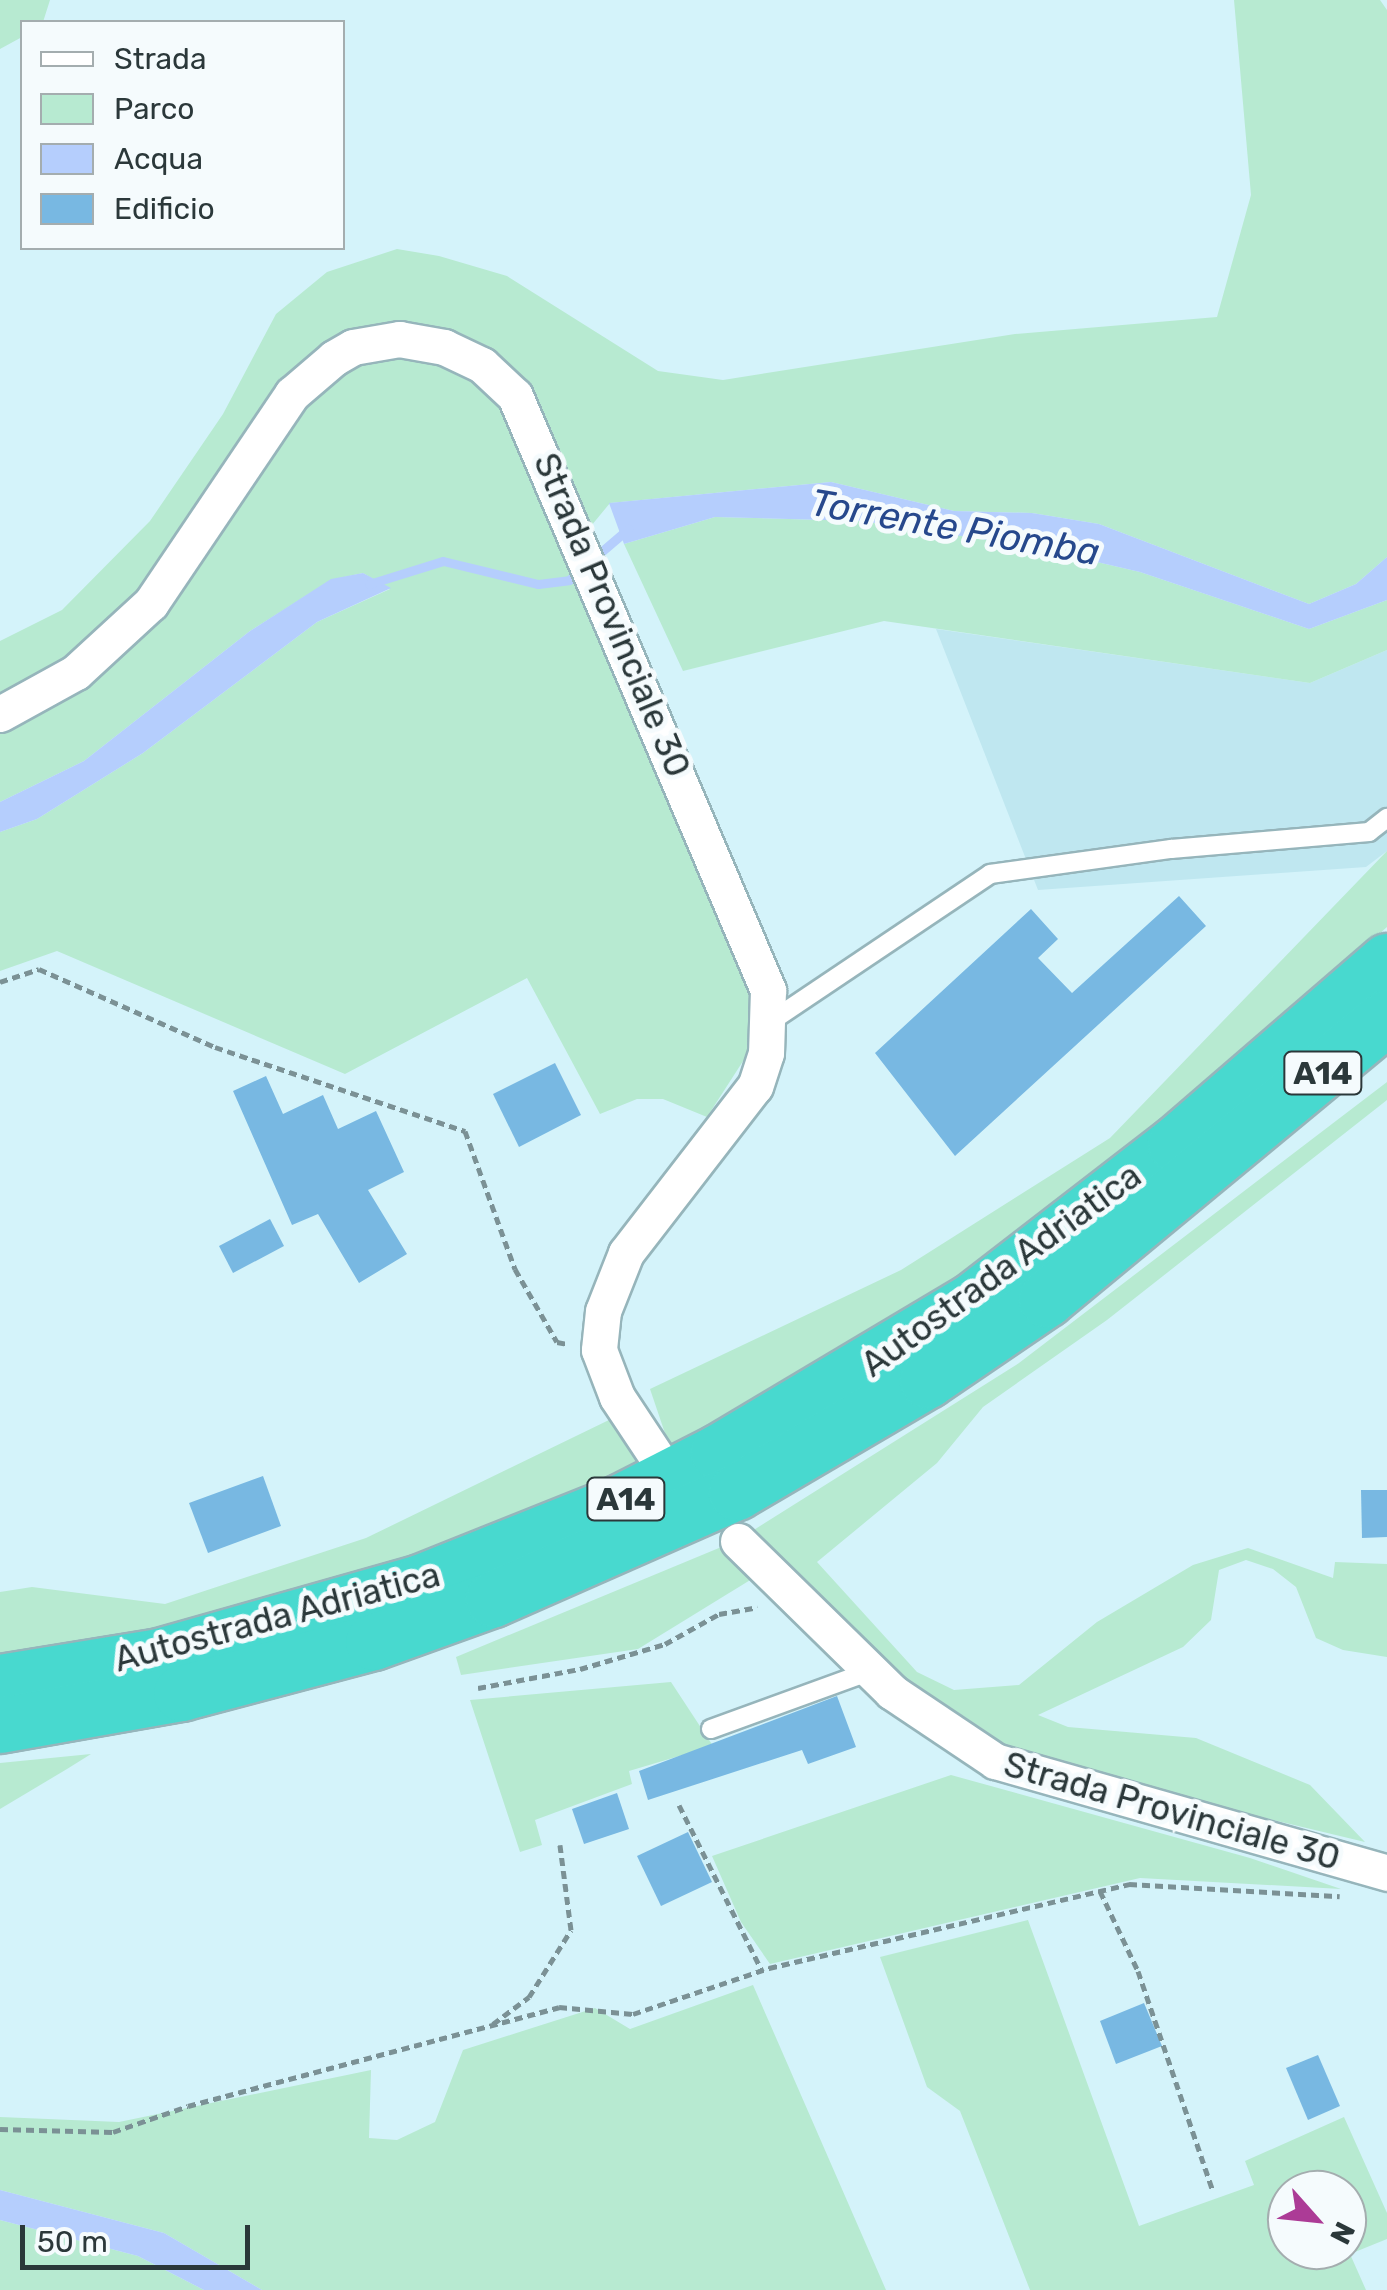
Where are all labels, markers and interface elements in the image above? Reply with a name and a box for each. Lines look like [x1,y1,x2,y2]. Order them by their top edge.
legend [20,20,345,250]
text: Strada [114,41,207,77]
text: Parco [114,91,194,127]
text: Acqua [114,141,203,177]
text: Edificio [114,191,215,227]
street label: Strada Provinciale 30 [525,447,699,783]
water label: Torrente Piomba [807,480,1103,576]
road number: A14 [1283,1046,1363,1100]
street label: Autostrada Adriatica [853,1154,1149,1386]
road number: A14 [586,1472,666,1526]
street label: Autostrada Adriatica [109,1553,445,1681]
street label: Strada Provinciale 30 [999,1743,1345,1879]
north arrow [1267,2170,1367,2270]
scale bar [25,2205,255,2267]
text: N [1323,2216,1362,2249]
text: 50 m [37,2224,108,2260]

